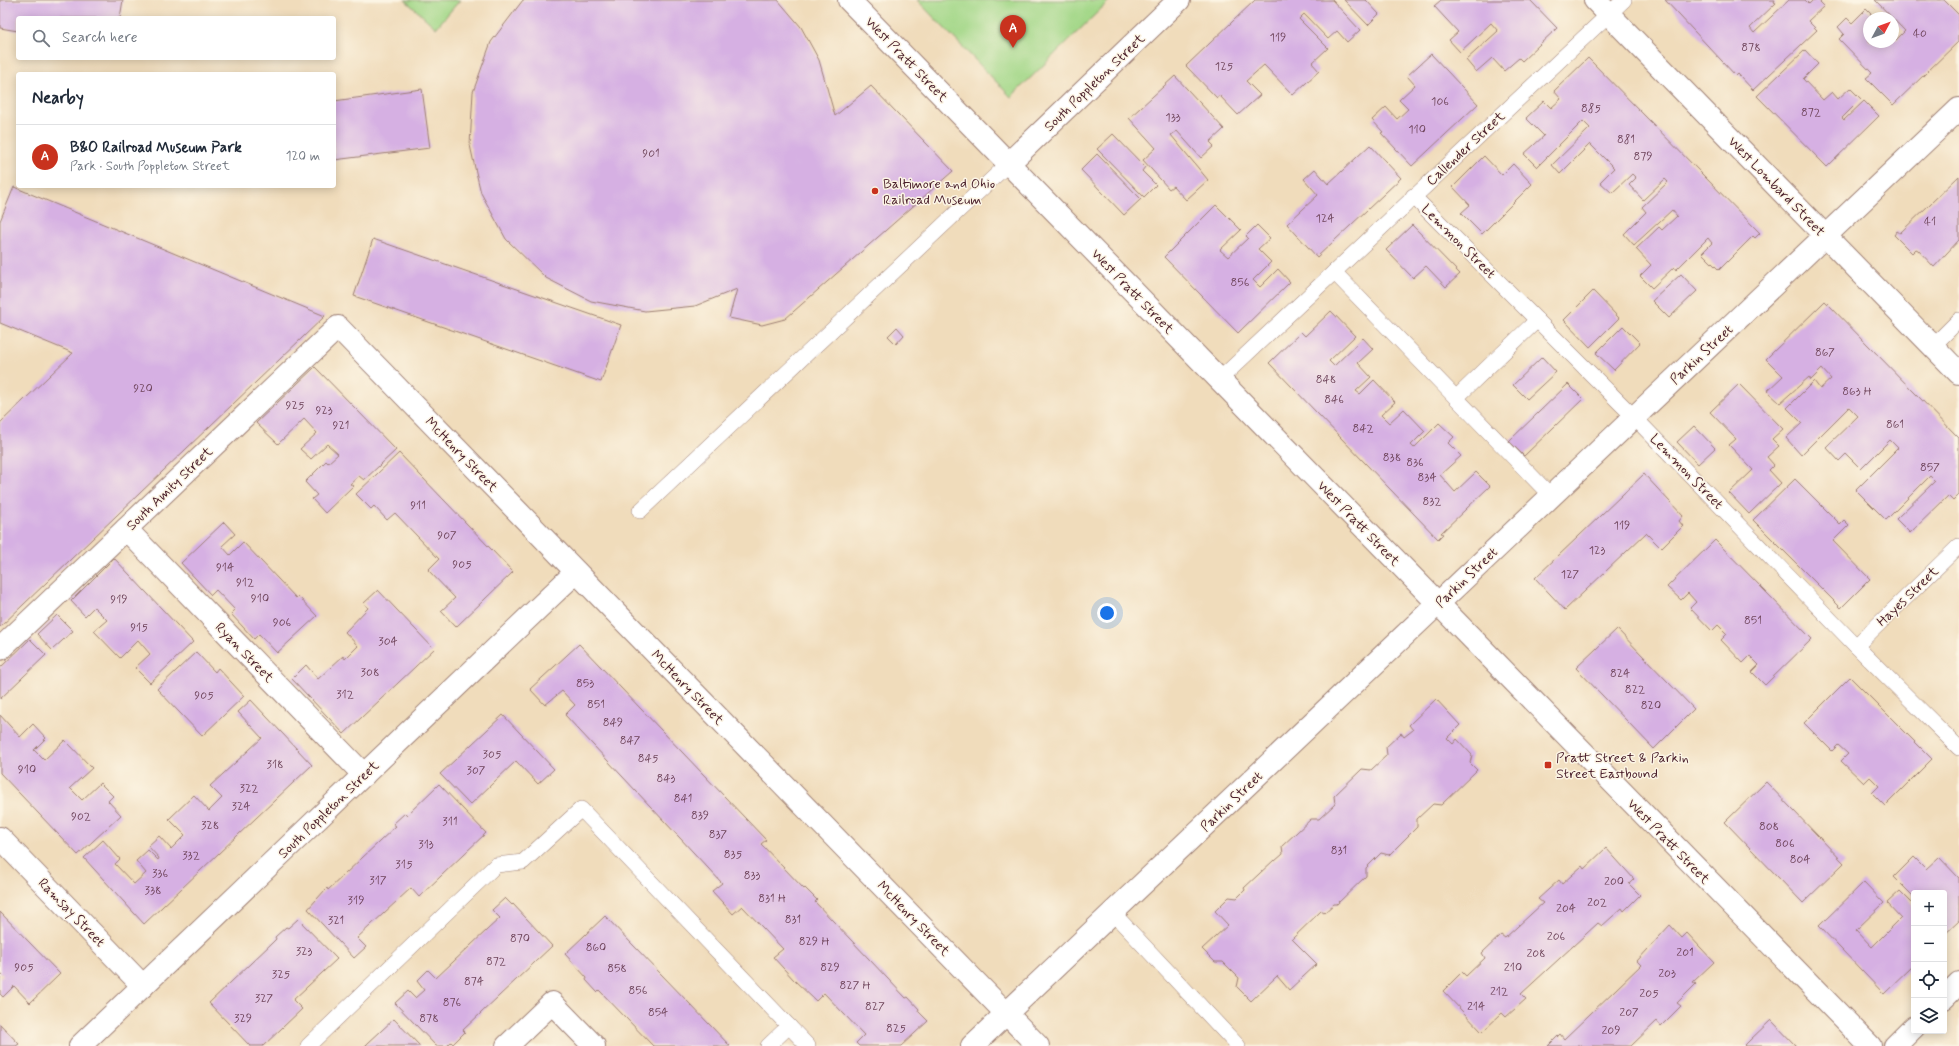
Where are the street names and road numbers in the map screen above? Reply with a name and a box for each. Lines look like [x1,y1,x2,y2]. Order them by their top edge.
street label: West Pratt Street [861,13,952,107]
street label: South Poppleton Street [1041,29,1149,135]
street label: Callender Street [1423,107,1509,190]
street label: West Lombard Street [1724,133,1829,241]
street label: Lemmon Street [1417,201,1499,283]
street label: West Pratt Street [1087,245,1178,339]
street label: Parkin Street [1666,321,1737,389]
street label: McHenry Street [421,413,502,497]
street label: Lemmon Street [1646,430,1727,513]
street label: South Amity Street [123,442,217,535]
street label: West Pratt Street [1313,477,1404,571]
street label: Parkin Street [1432,543,1502,612]
street label: Hayes Street [1873,562,1943,631]
street label: Ryan Street [211,619,278,687]
street label: McHenry Street [647,646,728,730]
street label: South Poppleton Street [275,756,383,862]
street label: Parkin Street [1197,767,1267,836]
street label: West Pratt Street [1623,795,1714,889]
street label: Ramsay Street [34,874,109,951]
street label: McHenry Street [873,877,954,961]

